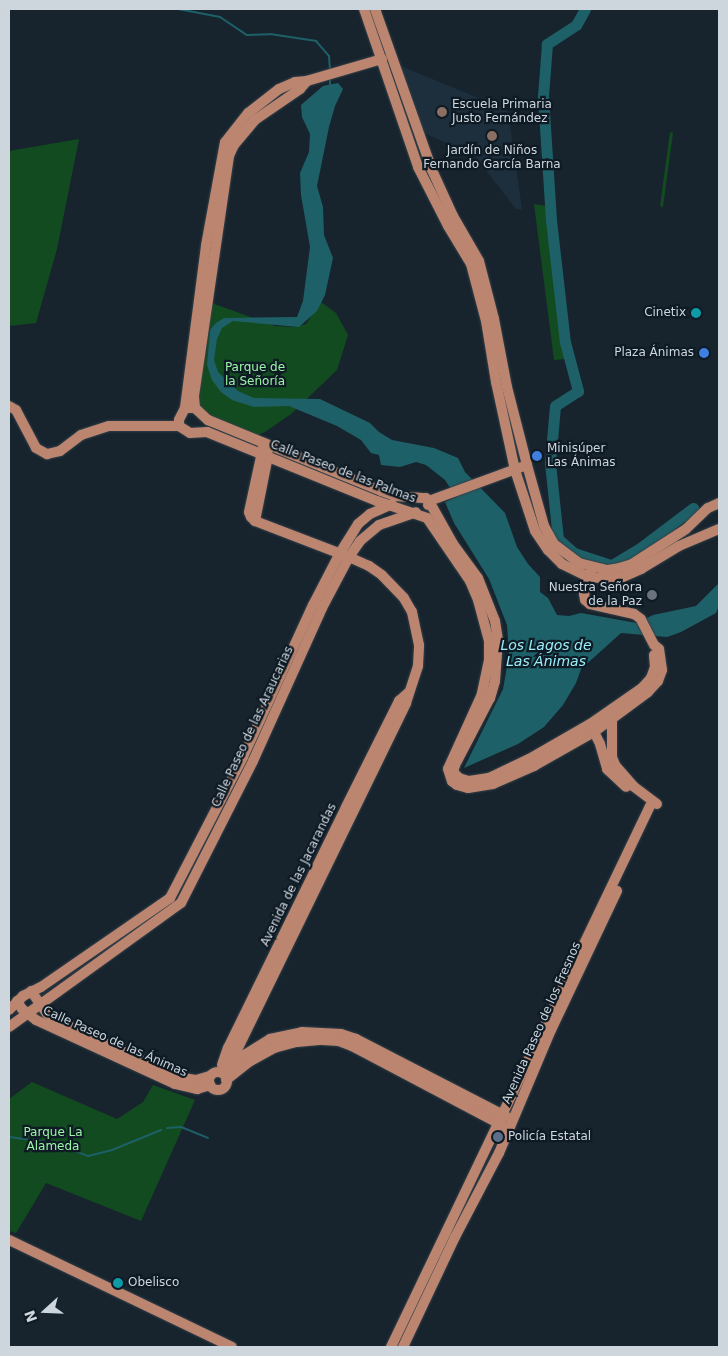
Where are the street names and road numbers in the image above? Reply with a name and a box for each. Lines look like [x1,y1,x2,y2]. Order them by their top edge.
street label: Calle Paseo de las Palmas [268,438,418,506]
street label: Calle Paseo de las Araucarias [209,644,297,810]
street label: Avenida de las Jacarandas [258,801,340,949]
street label: Avenida Paseo de los Fresnos [500,940,584,1106]
street label: Calle Paseo de las Ánimas [41,1004,189,1080]

